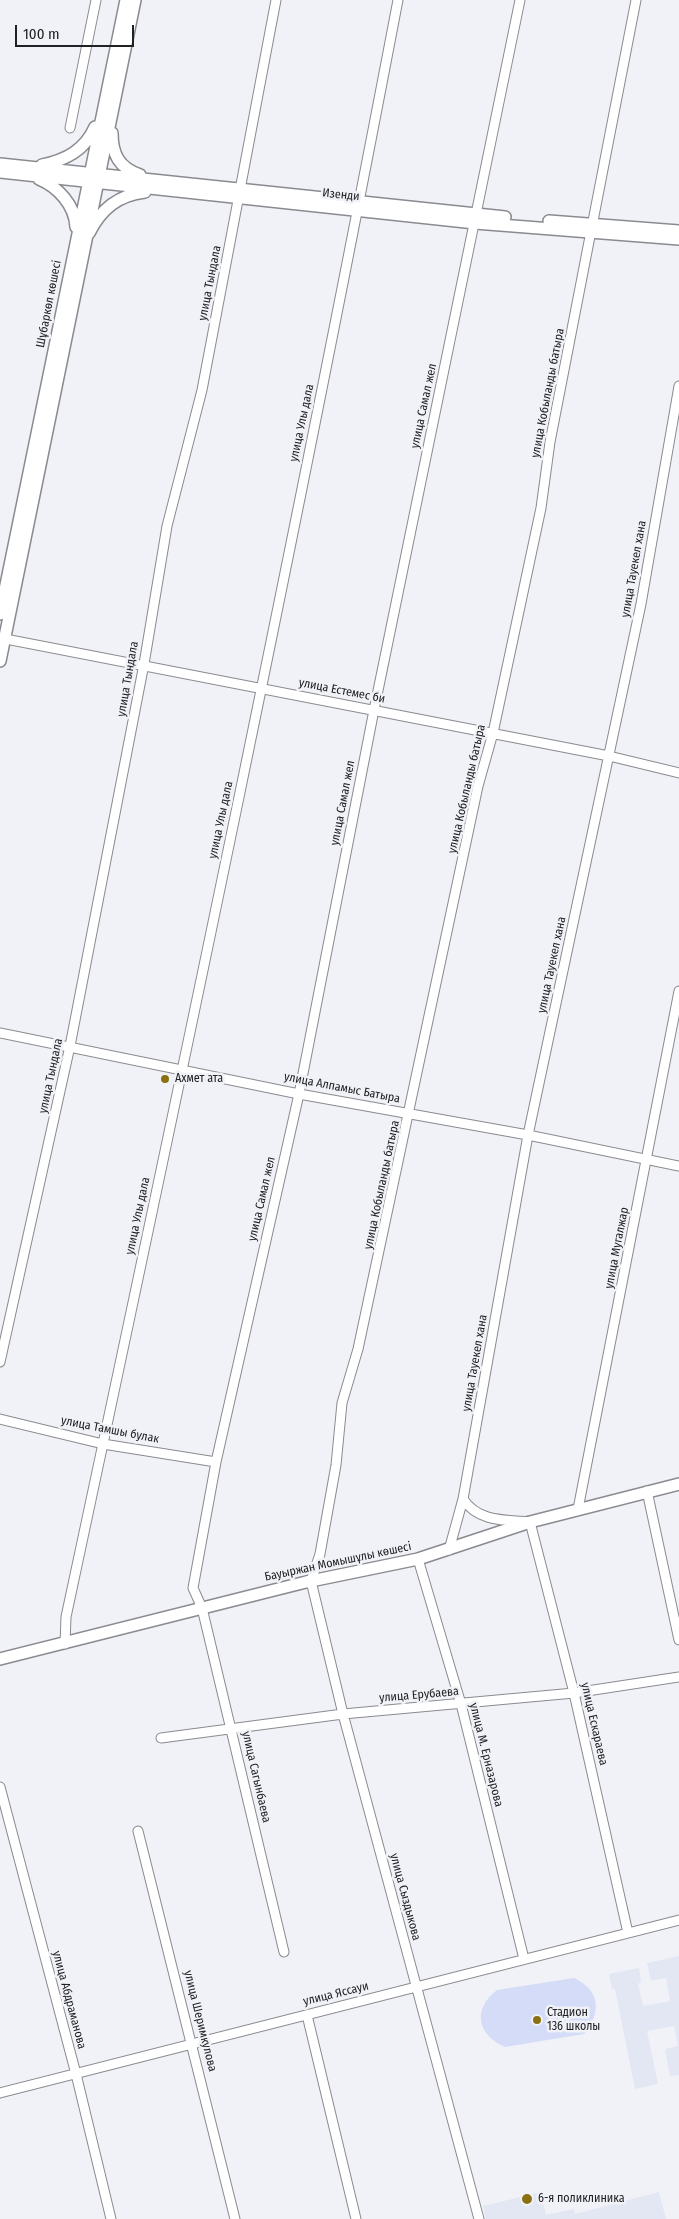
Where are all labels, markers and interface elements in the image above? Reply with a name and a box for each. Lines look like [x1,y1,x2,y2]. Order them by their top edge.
scale bar [18,15,136,47]
text: 100 m [23,25,60,43]
street label: Изенди [322,186,360,204]
street label: улица Тындала [196,244,224,322]
street label: Шұбаркөл көшесі [33,259,65,349]
street label: улица Кобыланды батыра [528,327,568,459]
street label: улица Самал жел [408,362,440,450]
street label: улица Улы дала [287,383,317,463]
street label: улица Тауекел хана [618,519,650,619]
street label: улица Тындала [114,640,142,718]
street label: улица Естемес би [298,676,386,706]
street label: улица Кобыланды батыра [445,723,489,855]
street label: улица Самал жел [328,759,358,847]
street label: улица Улы дала [206,780,236,860]
street label: улица Тауекел хана [535,915,569,1015]
street label: улица Тындала [36,1037,66,1115]
street label: улица Алпамыс Батыра [283,1070,401,1106]
place label: Ахмет ата [175,1072,223,1086]
marker: Ахмет ата [159,1073,171,1085]
street label: улица Кобыланды батыра [361,1119,403,1251]
street label: улица Самал жел [245,1155,279,1243]
street label: улица Улы дала [123,1176,153,1256]
street label: улица Мугалжар [602,1206,632,1290]
street label: улица Тауекел хана [459,1313,491,1413]
street label: улица Тамшы булак [60,1413,160,1447]
street label: Бауыржан Момышұлы көшесі [263,1539,413,1585]
street label: улица Ескараева [577,1681,611,1767]
street label: улица Ерубаева [379,1684,459,1706]
street label: улица М. Ерназарова [466,1702,506,1808]
street label: улица Сагынбаева [238,1730,274,1824]
street label: улица Сыздыкова [386,1852,424,1942]
street label: улица Абдраманова [49,1949,89,2051]
street label: улица Шеримкулова [180,1969,220,2073]
street label: улица Яссауи [302,1979,370,2009]
place label: Стадион 136 школы [547,2006,600,2034]
marker: Стадион 136 школы [531,2014,543,2026]
marker: 6-я поликлиника [520,2192,534,2206]
place label: 6-я поликлиника [538,2192,625,2206]

